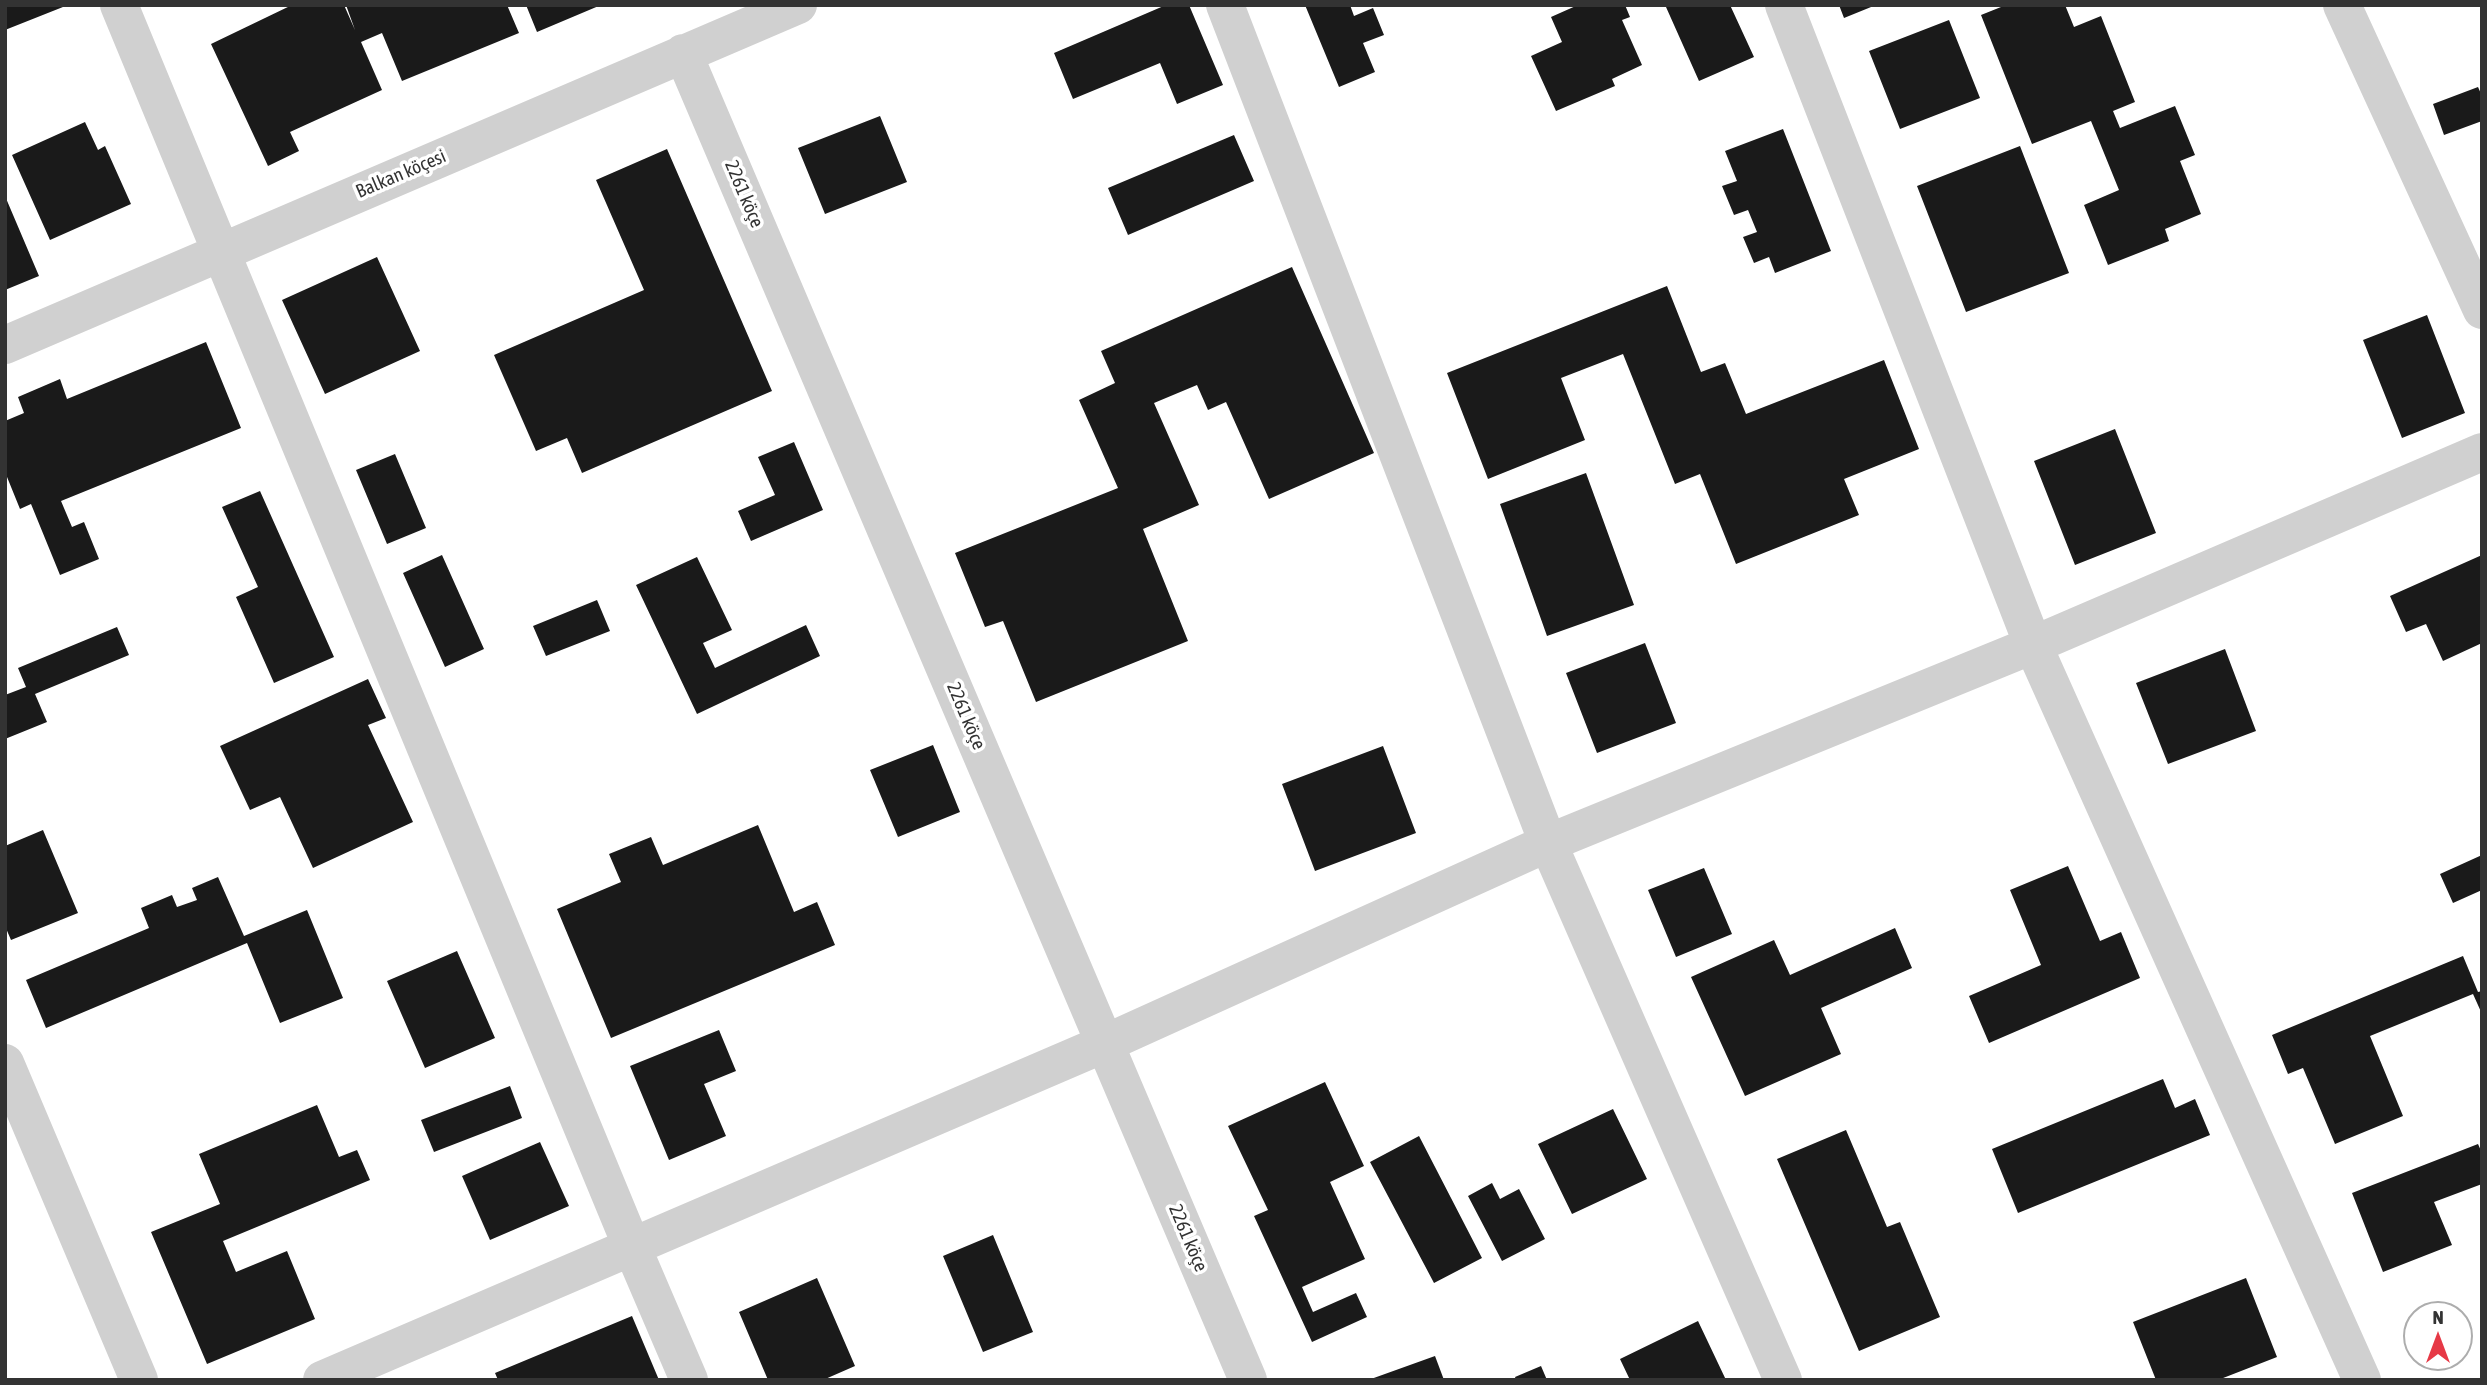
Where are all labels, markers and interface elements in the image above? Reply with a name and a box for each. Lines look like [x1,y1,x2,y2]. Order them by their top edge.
street label: Balkan köçesi [353,145,449,203]
street label: 2261 köçe [720,157,768,231]
street label: 2261 köçe [942,679,990,753]
street label: 2261 köçe [1164,1201,1212,1275]
north arrow [2403,1301,2473,1371]
text: N [2432,1306,2444,1328]

